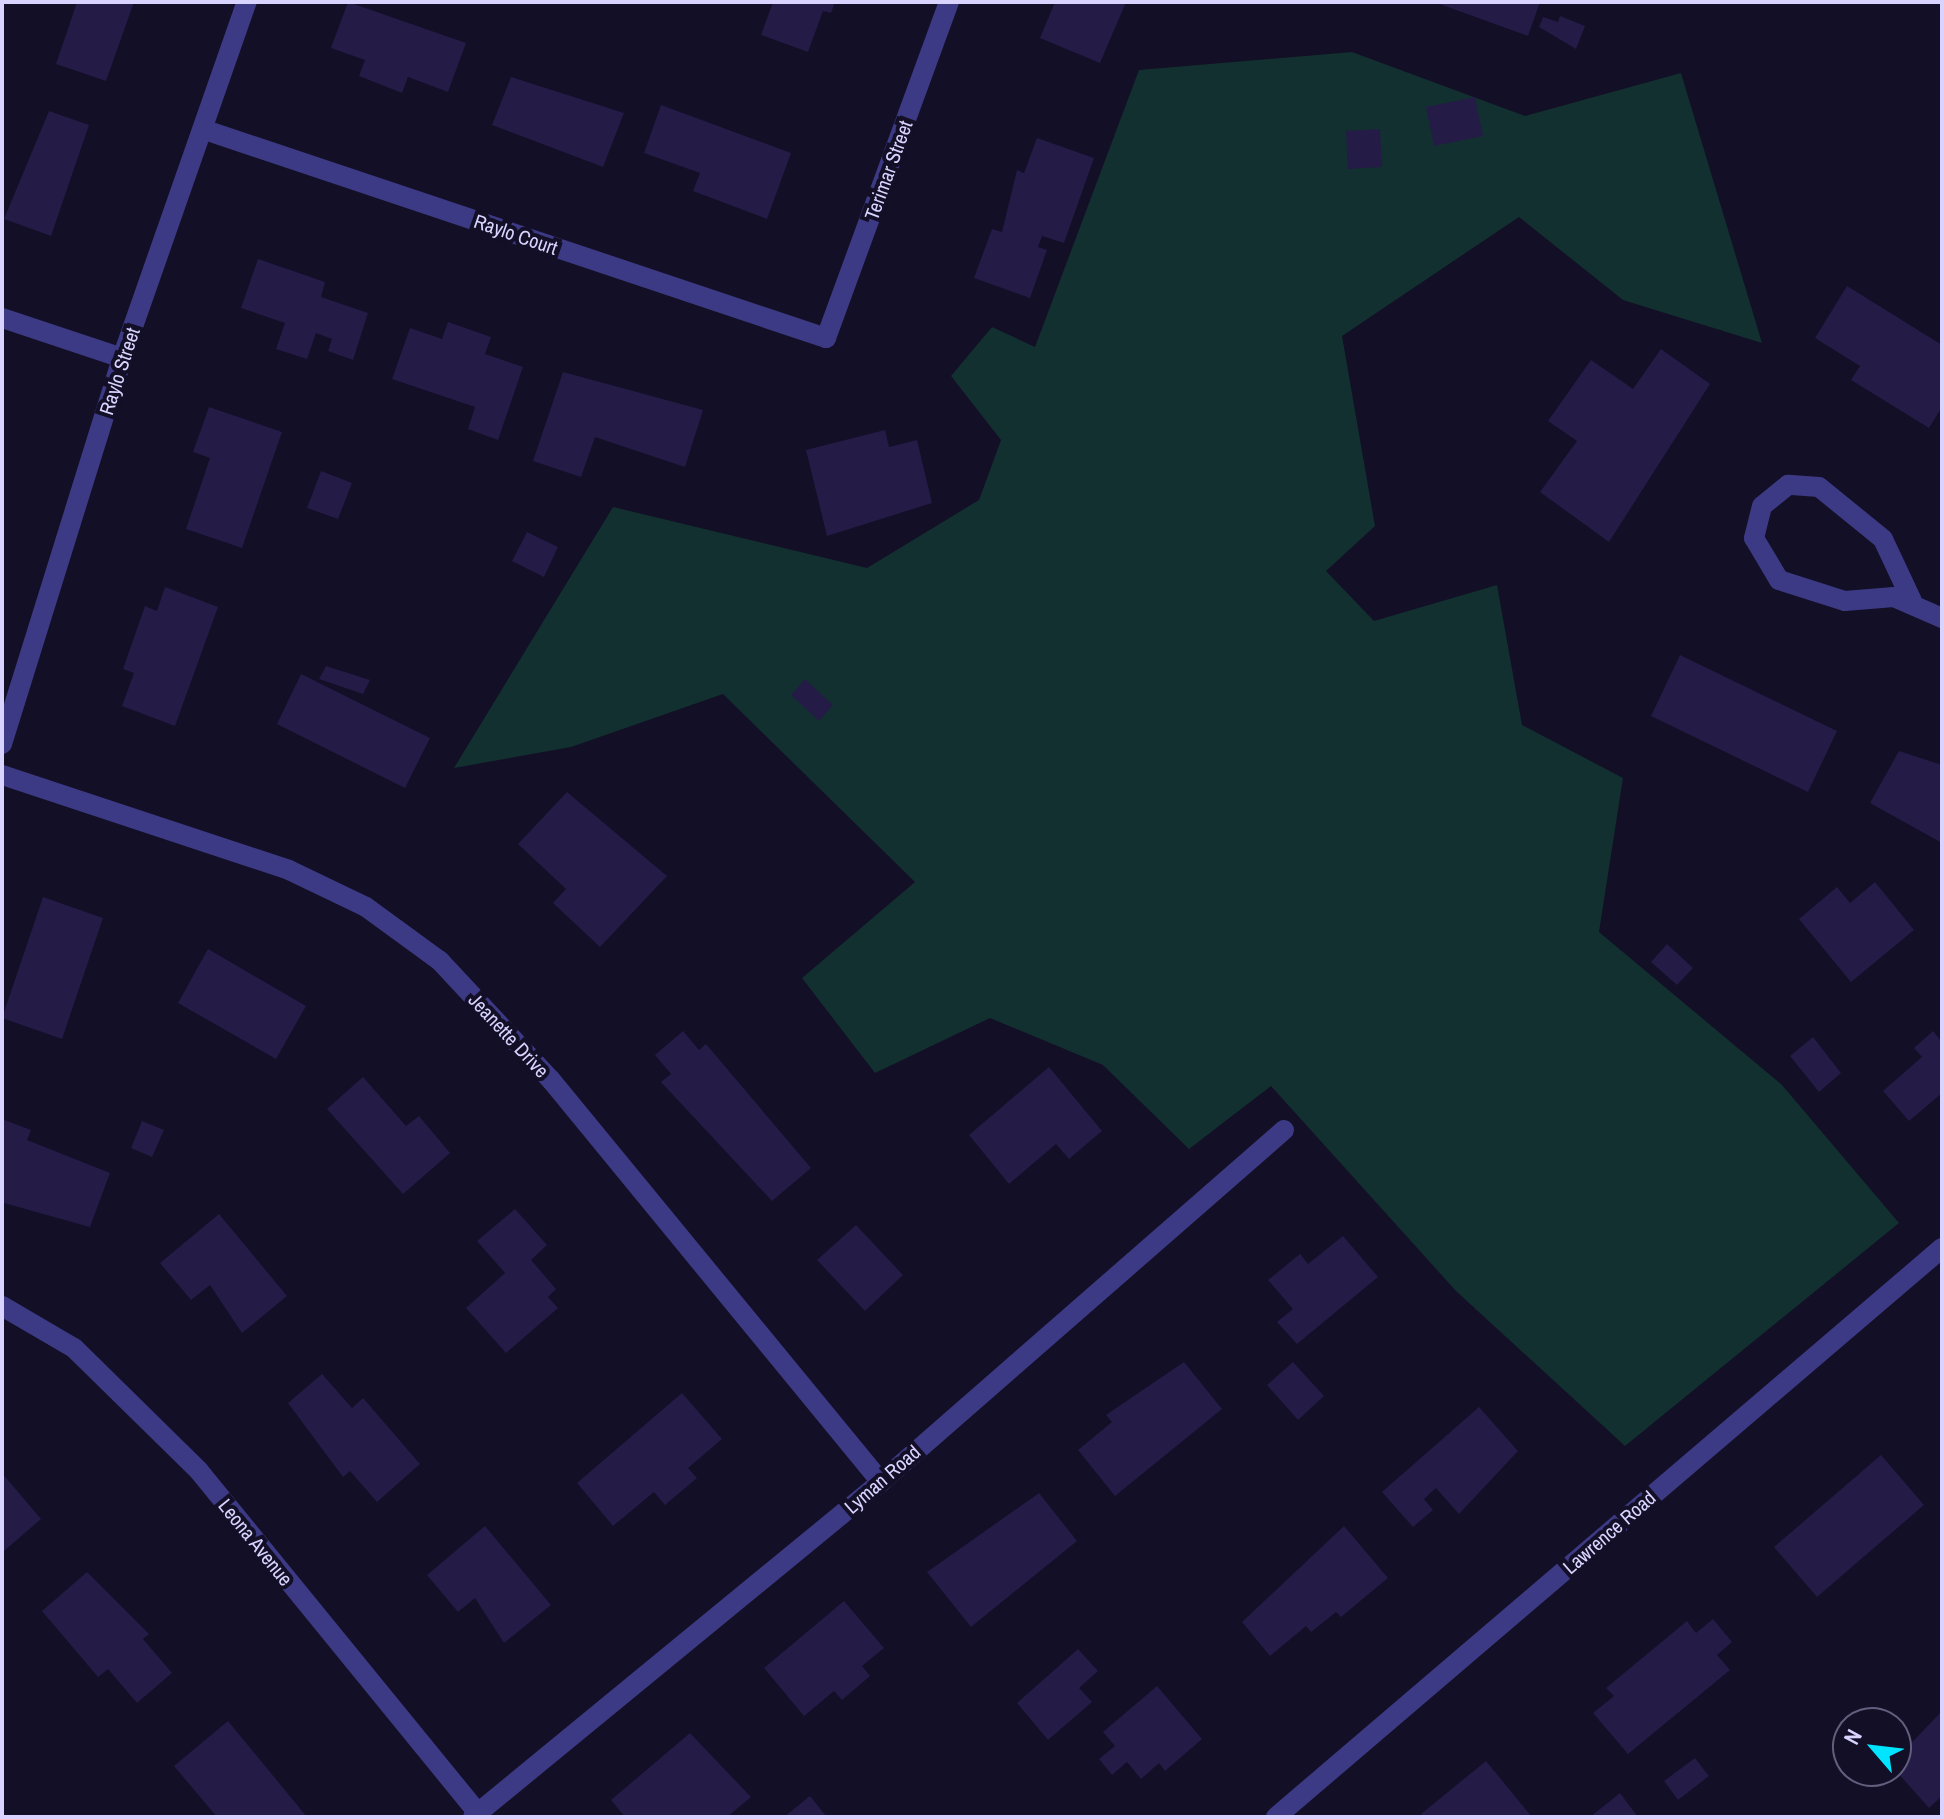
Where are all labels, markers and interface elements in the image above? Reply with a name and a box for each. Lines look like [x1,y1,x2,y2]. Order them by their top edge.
street label: Terimar Street [859,117,917,223]
street label: Raylo Court [471,209,561,259]
street label: Raylo Street [94,324,144,418]
street label: Jeanette Drive [464,988,554,1082]
street label: Lyman Road [839,1440,925,1518]
street label: Lawrence Road [1558,1485,1660,1579]
street label: Leona Avenue [213,1493,299,1591]
north arrow [1832,1707,1912,1787]
text: N [1836,1724,1869,1749]

